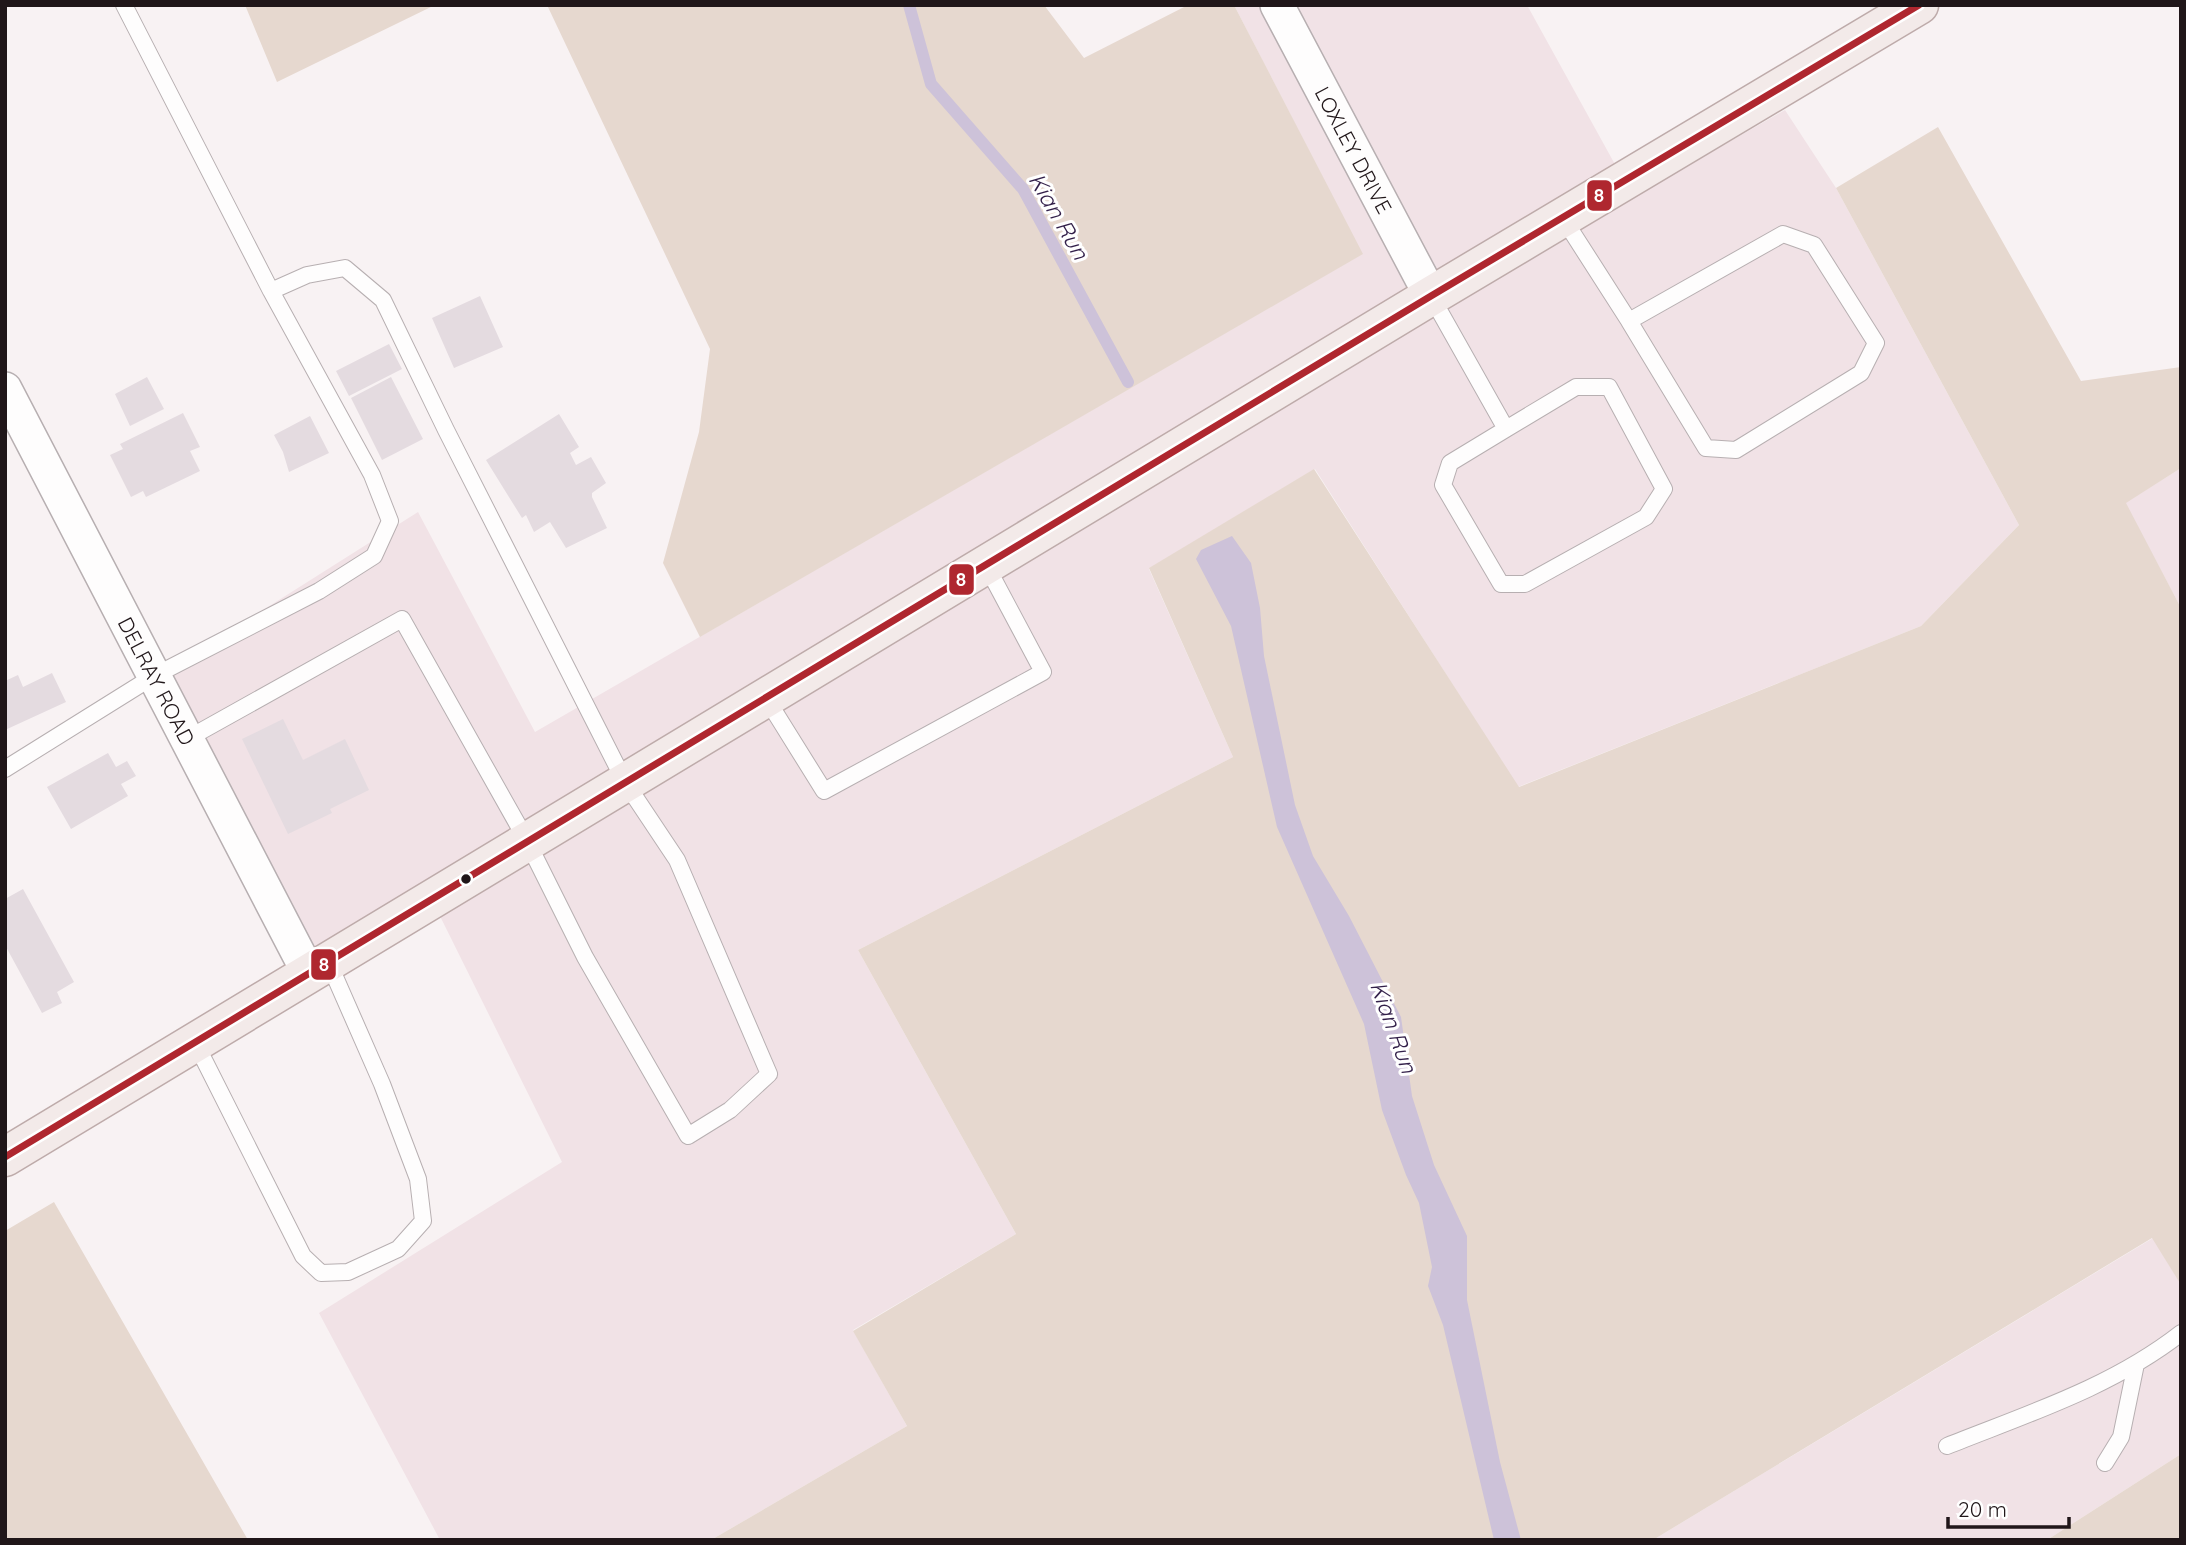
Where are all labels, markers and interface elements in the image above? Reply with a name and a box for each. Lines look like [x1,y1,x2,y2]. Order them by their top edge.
street label: LOXLEY DRIVE [1309,82,1398,218]
water label: Kian Run [1023,167,1096,265]
line badge: 8 [1586,179,1613,212]
text: 8 [1594,183,1604,207]
line badge: 8 [948,563,975,596]
text: 8 [956,567,966,591]
street label: DELRAY ROAD [113,612,201,749]
unlabelled marker [459,872,473,886]
line badge: 8 [310,948,337,981]
text: 8 [319,952,329,976]
water label: Kian Run [1364,977,1424,1077]
scale bar [1948,1486,2069,1530]
text: 20 m [1958,1496,2007,1522]

